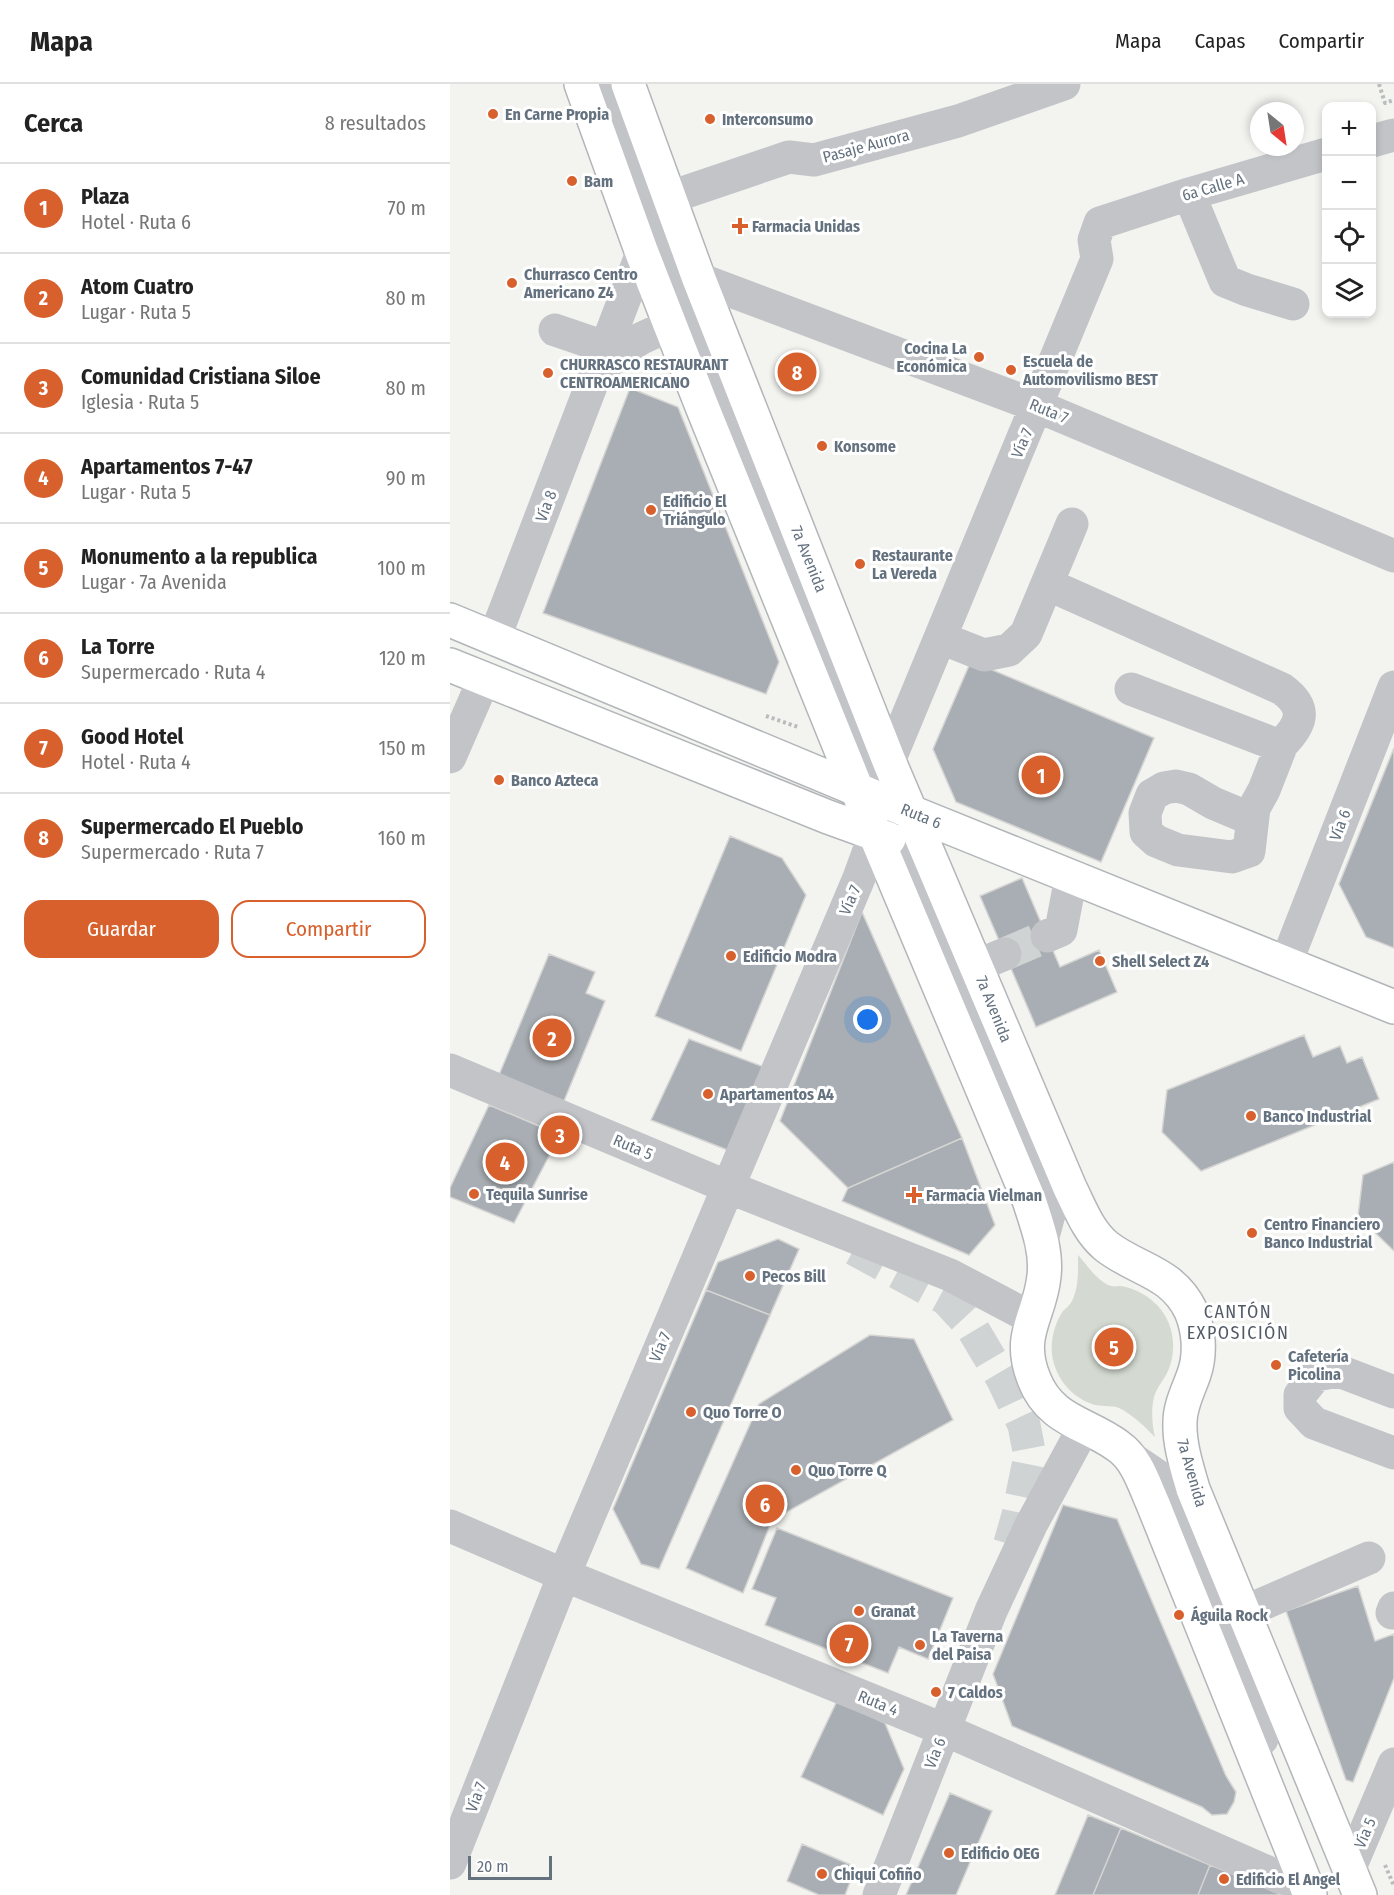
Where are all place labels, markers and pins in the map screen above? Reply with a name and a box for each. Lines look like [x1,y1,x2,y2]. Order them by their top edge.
place label: En Carne Propia [505,105,609,124]
marker: En Carne Propia [486,107,500,121]
place label: Interconsumo [722,110,814,129]
marker: Interconsumo [703,112,717,126]
place label: Bam [584,172,613,191]
marker: Bam [565,174,579,188]
place label: Farmacia Unidas [752,217,860,236]
marker: Farmacia Unidas [733,219,747,233]
place label: Churrasco Centro Americano Z4 [523,265,638,302]
marker: Churrasco Centro Americano Z4 [505,276,519,290]
place label: Cocina La Económica [896,339,967,376]
pin: 8 [778,350,816,394]
marker: Cocina La Económica [972,350,986,364]
place label: Escuela de Automovilismo BEST [1022,352,1158,389]
place label: CHURRASCO RESTAURANT CENTROAMERICANO [560,355,728,392]
marker: Escuela de Automovilismo BEST [1004,363,1018,377]
marker: CHURRASCO RESTAURANT CENTROAMERICANO [541,366,555,380]
place label: Konsome [834,437,896,456]
marker: Konsome [815,439,829,453]
place label: Edificio El Triángulo [663,492,727,529]
marker: Edificio El Triángulo [644,503,658,517]
place label: Restaurante La Vereda [872,546,953,583]
marker: Restaurante La Vereda [853,557,867,571]
pin: 1 [1022,752,1060,798]
place label: Banco Azteca [511,771,598,790]
marker: Banco Azteca [492,773,506,787]
place label: Edificio Modra [743,947,837,966]
marker: Edificio Modra [724,949,738,963]
place label: Shell Select Z4 [1112,952,1209,971]
marker: Shell Select Z4 [1093,954,1107,968]
pin: 2 [532,1016,572,1060]
place label: Apartamentos A4 [719,1085,834,1104]
marker: Apartamentos A4 [701,1087,715,1101]
place label: Banco Industrial [1263,1107,1372,1126]
marker: Banco Industrial [1244,1109,1258,1123]
pin: 3 [540,1112,580,1158]
pin: 4 [486,1140,524,1184]
place label: Tequila Sunrise [486,1185,588,1204]
place label: Farmacia Vielman [926,1186,1042,1205]
marker: Tequila Sunrise [467,1187,481,1201]
marker: Farmacia Vielman [907,1188,921,1202]
place label: Centro Financiero Banco Industrial [1264,1215,1381,1252]
marker: Centro Financiero Banco Industrial [1245,1226,1259,1240]
place label: Pecos Bill [762,1267,826,1286]
marker: Pecos Bill [743,1269,757,1283]
pin: 5 [1094,1324,1134,1370]
place label: Cafetería Picolina [1288,1347,1349,1384]
marker: Cafetería Picolina [1269,1358,1283,1372]
place label: Quo Torre O [703,1403,782,1422]
marker: Quo Torre O [684,1405,698,1419]
place label: Quo Torre Q [808,1461,887,1480]
marker: Quo Torre Q [789,1463,803,1477]
pin: 6 [746,1482,784,1526]
place label: Granat [871,1602,916,1621]
marker: Granat [852,1604,866,1618]
place label: Águila Rock [1190,1605,1269,1625]
marker: Águila Rock [1172,1608,1186,1622]
pin: 7 [830,1622,868,1666]
place label: La Taverna del Paisa [932,1627,1003,1664]
marker: La Taverna del Paisa [913,1638,927,1652]
place label: 7 Caldos [948,1683,1003,1702]
marker: 7 Caldos [929,1685,943,1699]
place label: Edificio OEG [961,1844,1040,1863]
marker: Edificio OEG [942,1846,956,1860]
place label: Chiqui Cofiño [834,1865,922,1884]
marker: Chiqui Cofiño [815,1867,829,1881]
place label: Edificio El Angel [1236,1870,1341,1889]
marker: Edificio El Angel [1217,1872,1231,1886]

